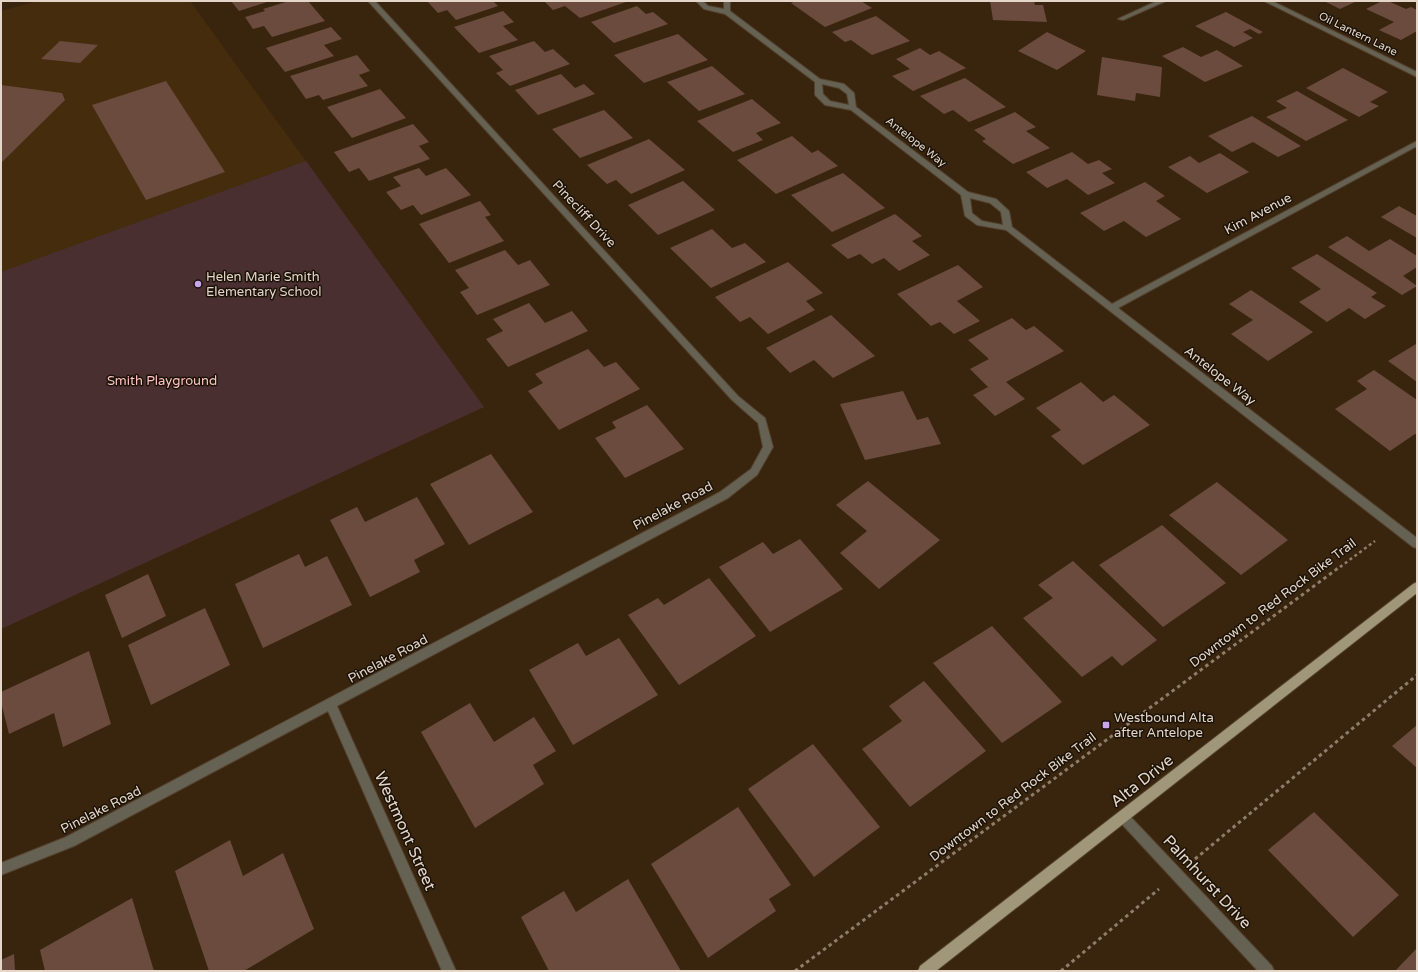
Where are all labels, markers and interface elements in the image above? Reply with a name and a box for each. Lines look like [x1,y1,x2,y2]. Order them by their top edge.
street label: Oil Lantern Lane [1317,9,1399,59]
street label: Antelope Way [883,114,949,170]
street label: Pinecliff Drive [549,177,619,251]
street label: Kim Avenue [1222,190,1294,238]
place label: Helen Marie Smith Elementary School [206,269,321,300]
marker: Helen Marie Smith Elementary School [193,279,203,289]
street label: Antelope Way [1181,343,1259,409]
park label: Smith Playground [107,373,217,389]
street label: Pinelake Road [630,478,716,534]
street label: Downtown to Red Rock Bike Trail [1187,535,1359,671]
street label: Pinelake Road [345,631,431,687]
place label: Westbound Alta after Antelope [1114,710,1214,741]
marker: Westbound Alta after Antelope [1101,720,1111,730]
street label: Downtown to Red Rock Bike Trail [927,729,1099,865]
street label: Alta Drive [1106,750,1178,812]
street label: Westmont Street [370,768,440,894]
street label: Pinelake Road [58,783,144,837]
street label: Palmhurst Drive [1158,831,1256,933]

